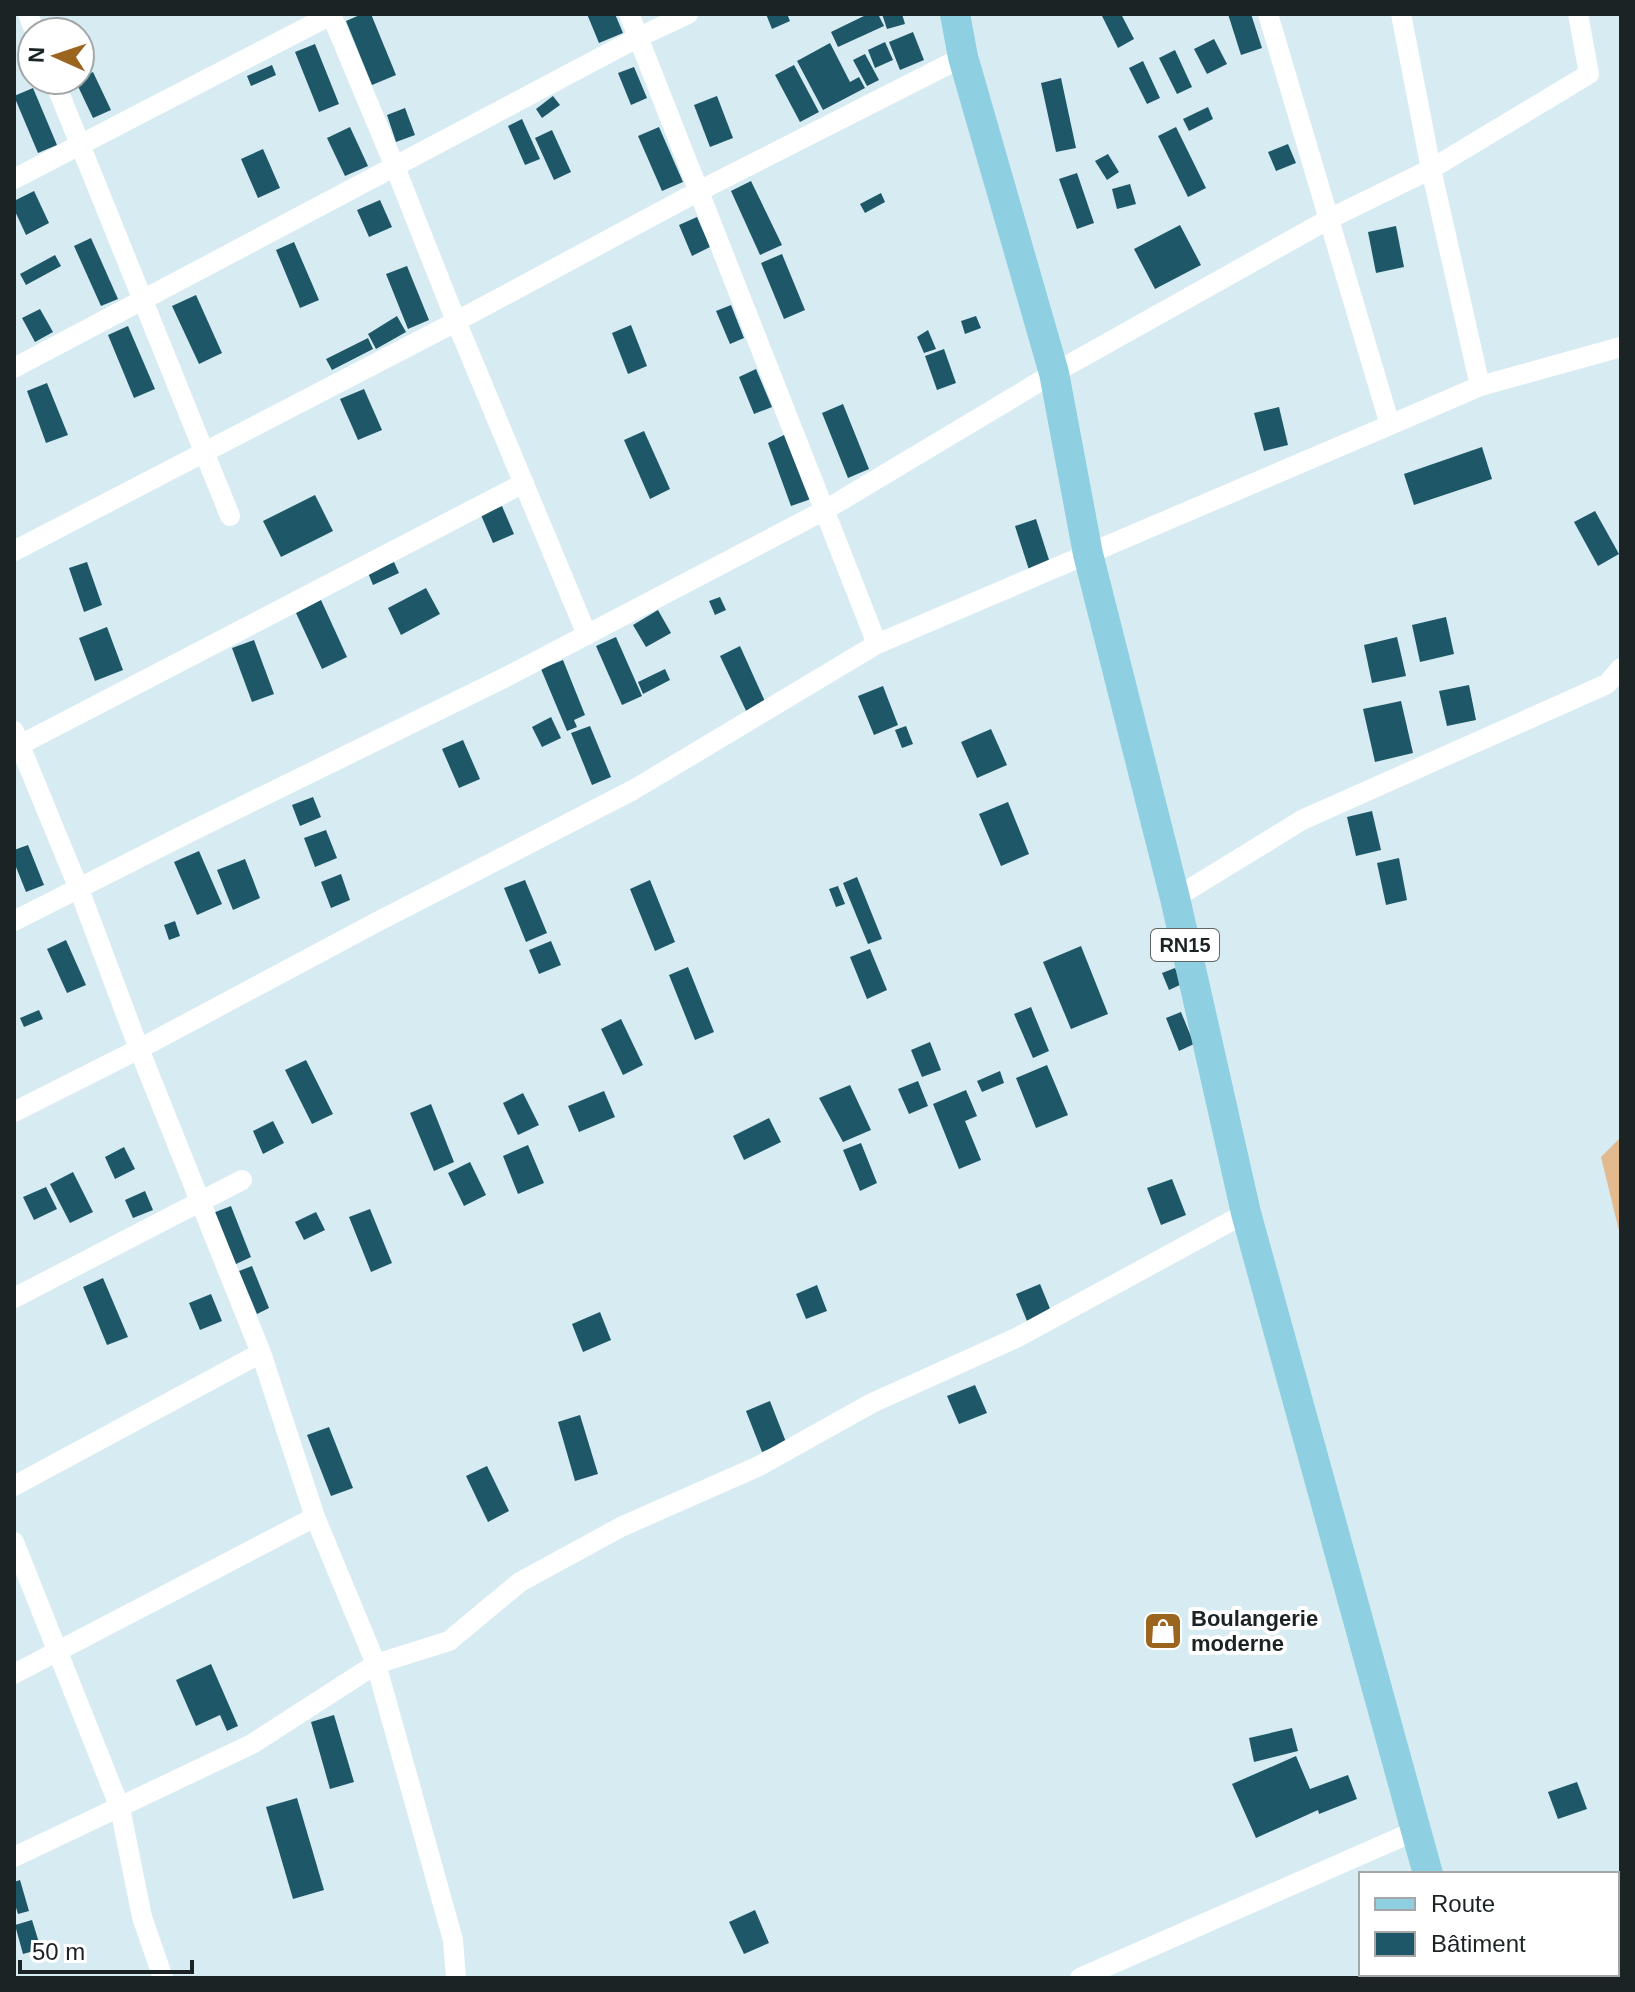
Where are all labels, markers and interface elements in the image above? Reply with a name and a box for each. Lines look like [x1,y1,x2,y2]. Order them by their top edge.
north arrow [16,16,96,96]
text: N [24,46,49,64]
road number: RN15 [1151,929,1219,961]
place label: Boulangerie moderne [1191,1606,1318,1656]
shop icon: Boulangerie moderne [1142,1610,1184,1652]
legend [1359,1872,1619,1976]
text: Route [1431,1890,1495,1917]
scale bar [20,1924,192,1974]
text: Bâtiment [1431,1930,1526,1957]
text: 50 m [32,1938,85,1965]

